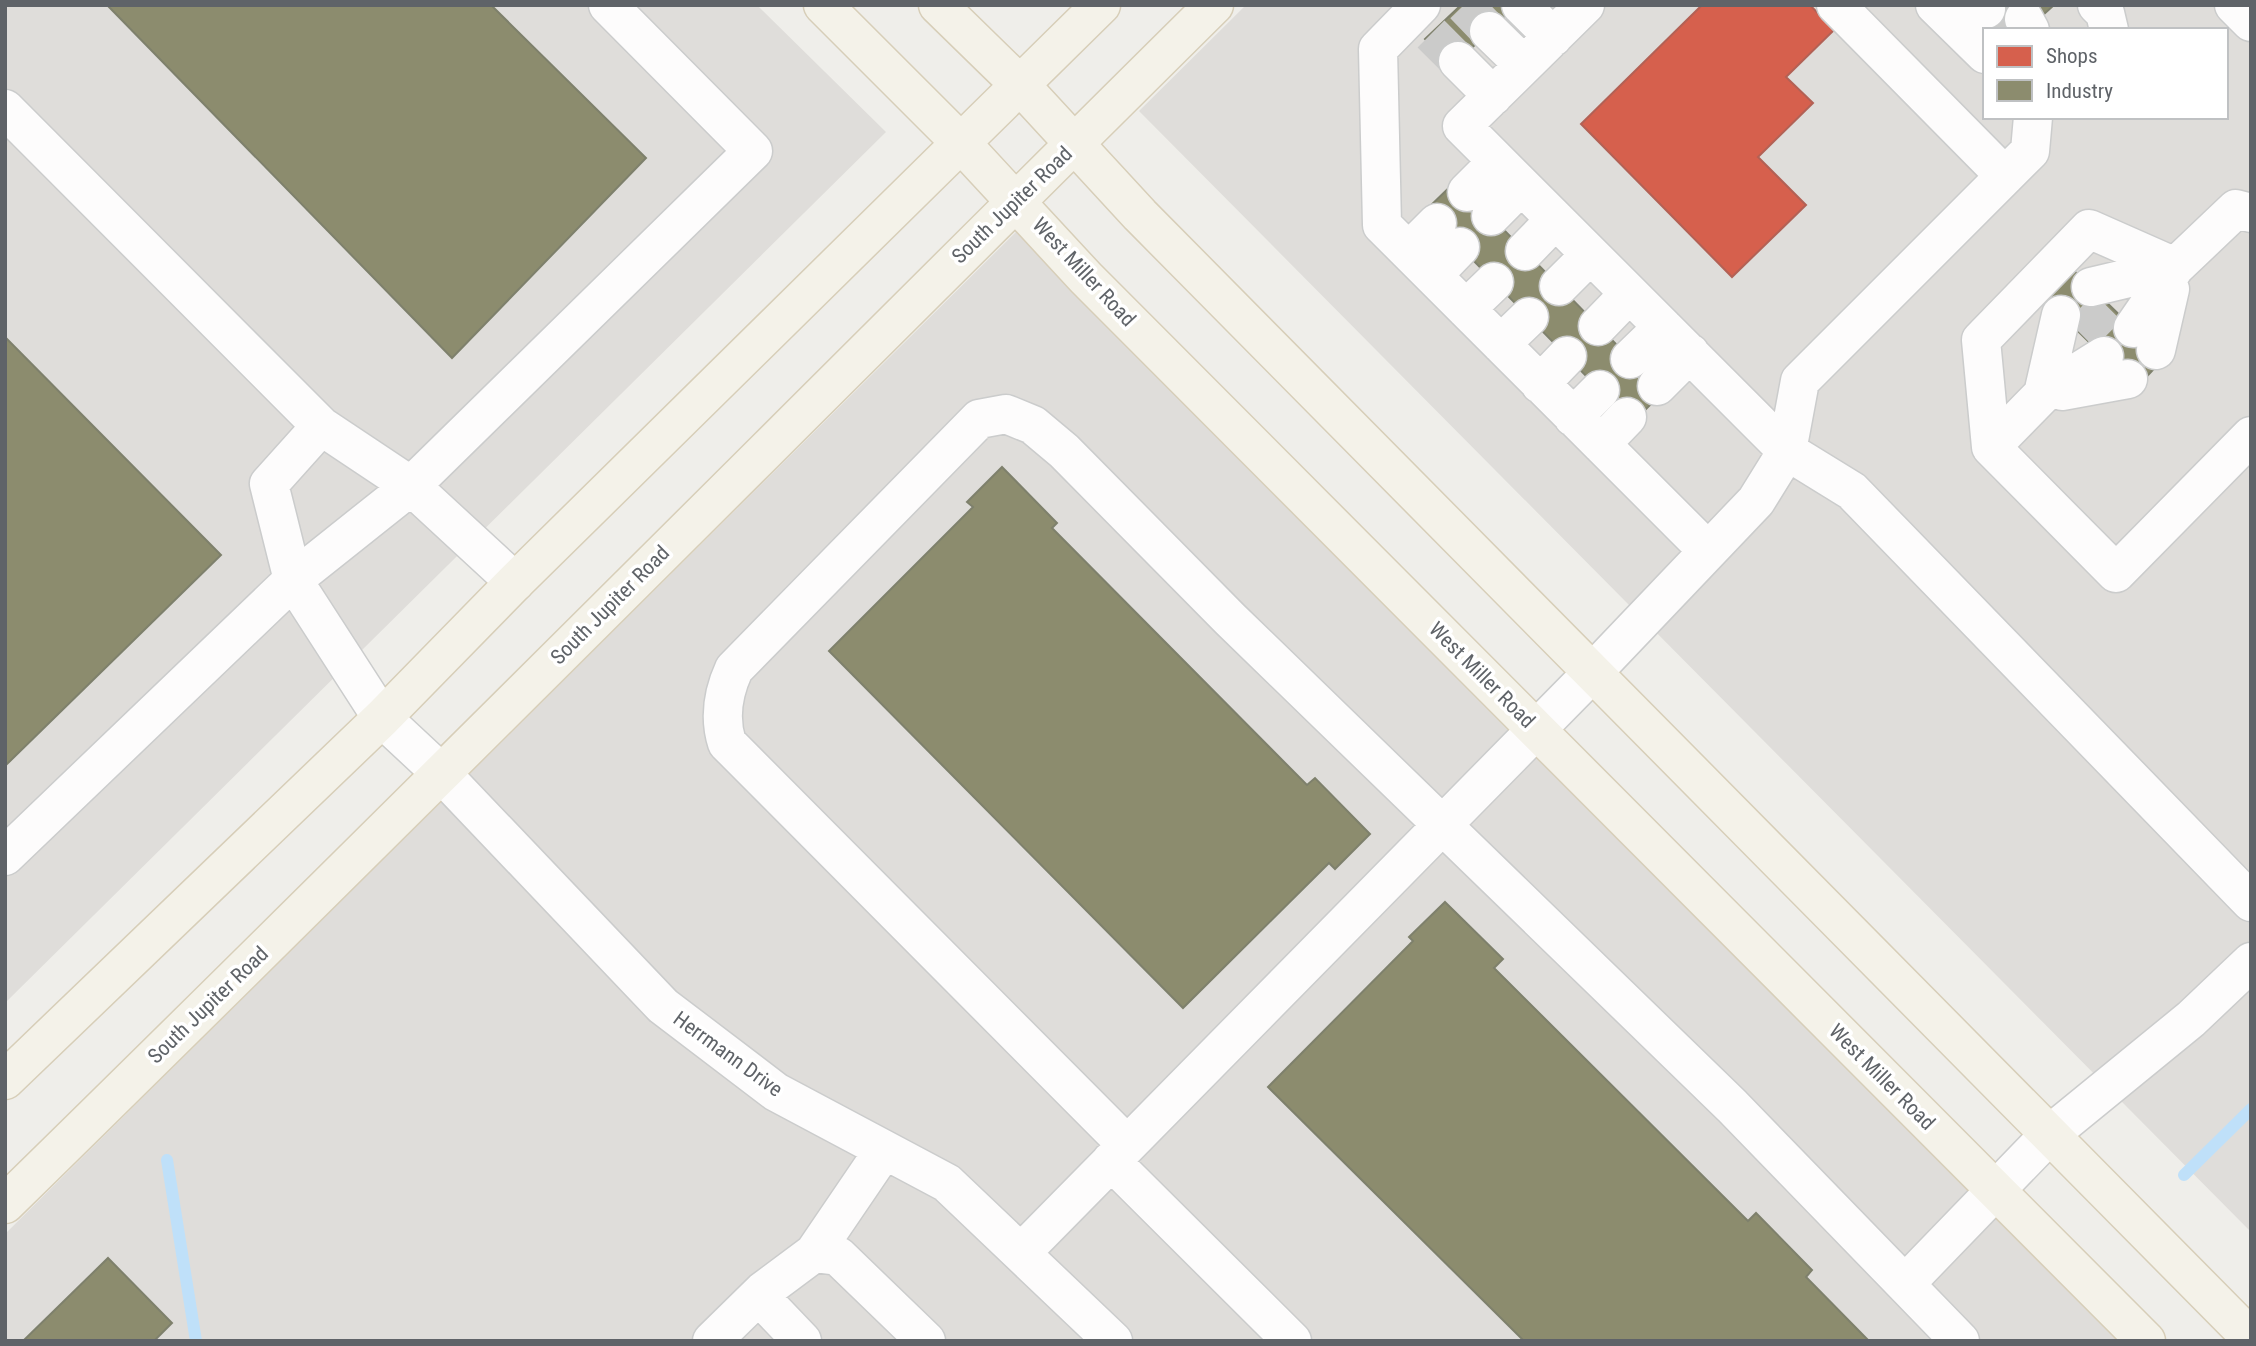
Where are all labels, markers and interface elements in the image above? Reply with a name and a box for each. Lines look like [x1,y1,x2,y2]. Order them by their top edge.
legend [1983,28,2228,119]
text: Shops [2046,44,2098,68]
text: Industry [2046,79,2113,103]
street label: South Jupiter Road [947,142,1077,268]
street label: West Miller Road [1028,213,1140,331]
street label: South Jupiter Road [546,541,674,669]
street label: West Miller Road [1424,617,1540,733]
street label: South Jupiter Road [143,942,273,1068]
street label: Herrmann Drive [669,1006,787,1102]
street label: West Miller Road [1824,1019,1940,1135]

